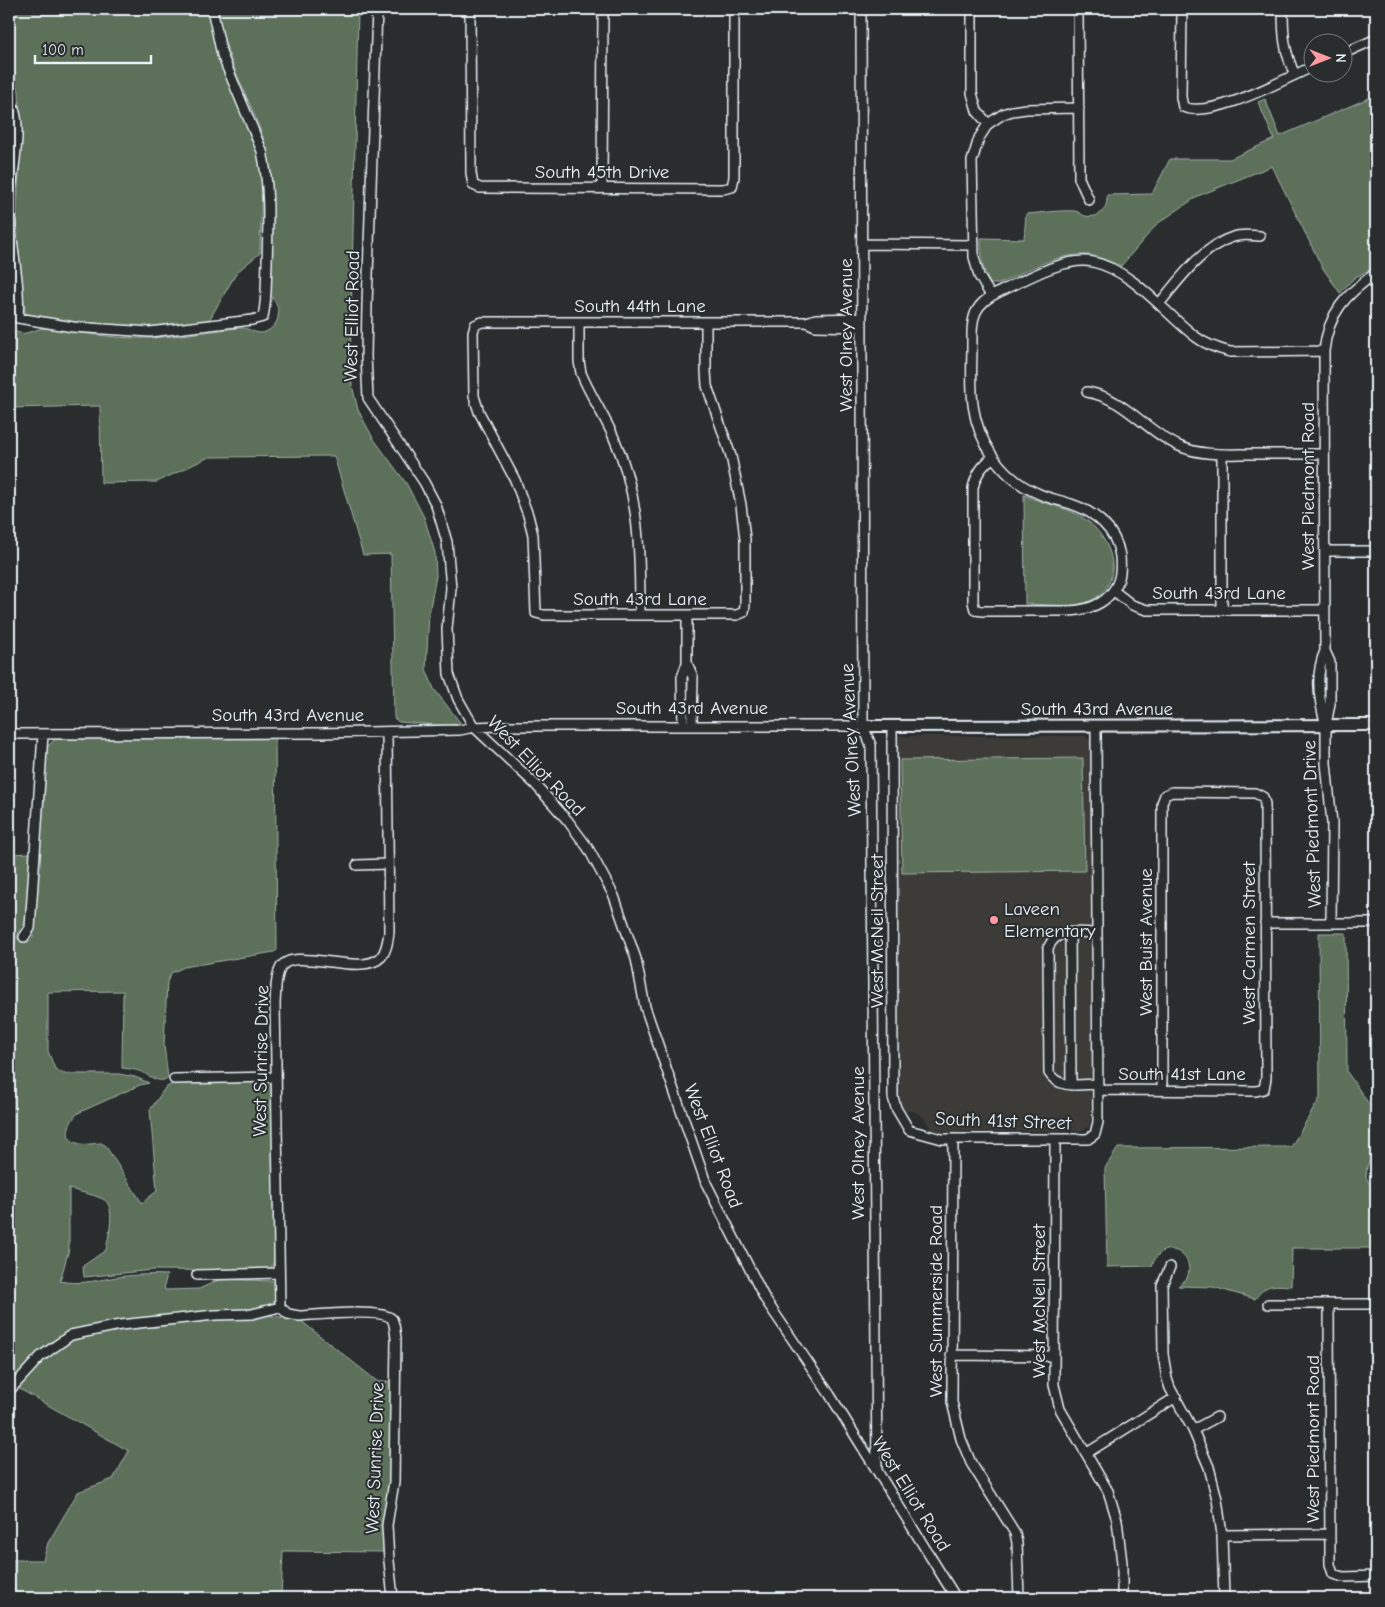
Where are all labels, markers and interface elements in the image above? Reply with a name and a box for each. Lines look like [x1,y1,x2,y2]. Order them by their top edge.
scale bar [35,32,151,64]
north arrow [1302,32,1352,82]
text: 100 m [42,41,84,59]
text: N [1332,53,1349,63]
street label: South 45th Drive [535,161,669,183]
street label: West Elliot Road [340,250,364,382]
street label: West Olney Avenue [835,258,857,412]
street label: South 44th Lane [574,295,706,317]
street label: West Piedmont Road [1297,402,1319,570]
street label: South 43rd Lane [1152,582,1286,604]
street label: South 43rd Lane [573,588,707,610]
street label: West Olney Avenue [836,663,866,817]
street label: South 43rd Avenue [616,697,768,719]
street label: South 43rd Avenue [1021,698,1173,720]
street label: South 43rd Avenue [212,704,364,726]
street label: West Elliot Road [483,711,589,821]
street label: West Piedmont Drive [1298,740,1326,908]
street label: West McNeil Street [866,853,888,1008]
street label: West Carmen Street [1238,861,1260,1025]
street label: West Buist Avenue [1135,868,1157,1016]
place label: Laveen Elementary [1004,898,1096,942]
marker: Laveen Elementary [988,914,1000,926]
street label: West Sunrise Drive [249,985,273,1137]
street label: South 41st Lane [1118,1063,1246,1085]
street label: West Olney Avenue [847,1066,869,1220]
street label: West Elliot Road [679,1081,747,1211]
street label: South 41st Street [935,1108,1072,1134]
street label: West Summerside Road [925,1205,947,1397]
street label: West McNeil Street [1028,1223,1050,1378]
street label: West Piedmont Road [1302,1355,1324,1523]
street label: West Sunrise Drive [361,1382,389,1534]
street label: West Elliot Road [867,1433,955,1555]

